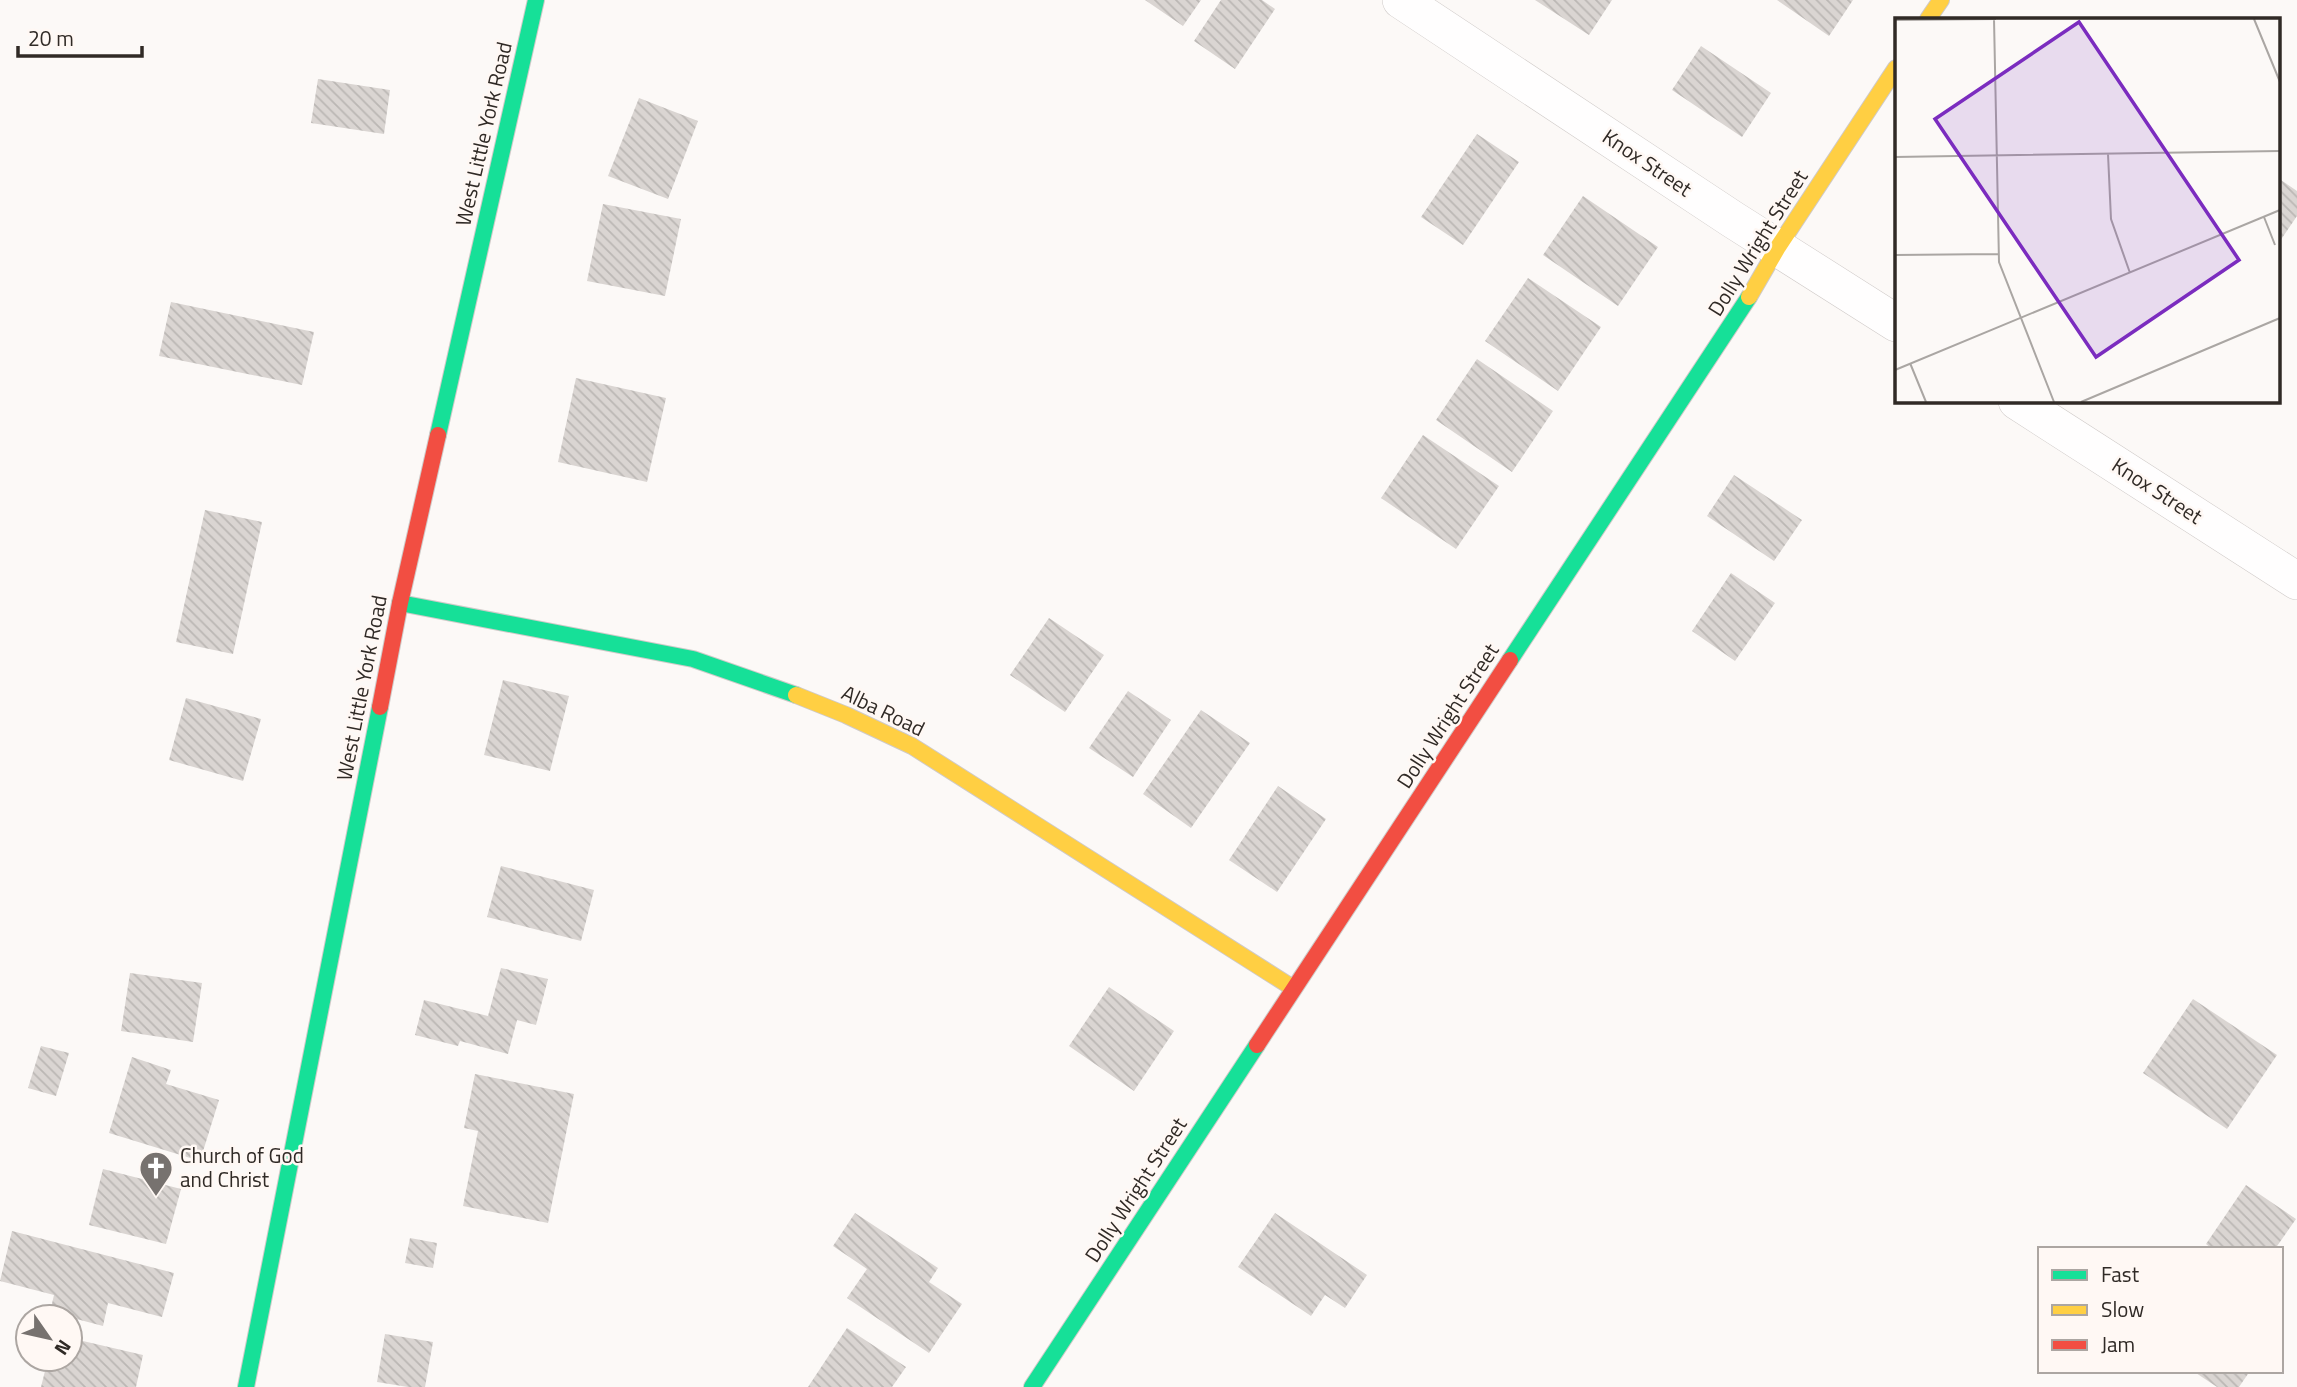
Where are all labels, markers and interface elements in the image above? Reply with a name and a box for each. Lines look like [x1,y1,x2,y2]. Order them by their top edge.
scale bar [18,14,142,58]
inset map [1895,18,2280,402]
text: 20 m [28,22,74,54]
street label: West Little York Road [446,38,520,229]
street label: Knox Street [1596,120,1699,204]
street label: Dolly Wright Street [1699,162,1815,322]
street label: Knox Street [2106,449,2210,532]
street label: West Little York Road [327,592,395,783]
street label: Dolly Wright Street [1388,636,1507,794]
street label: Alba Road [836,676,930,744]
street label: Dolly Wright Street [1076,1110,1195,1268]
place label: Church of God and Christ [180,1139,304,1195]
church icon: Church of God and Christ [137,1149,175,1198]
legend [2038,1247,2283,1373]
text: Fast [2101,1258,2140,1290]
text: Slow [2101,1293,2144,1325]
north arrow [14,1303,84,1373]
text: Jam [2101,1328,2135,1360]
text: N [48,1334,79,1361]

